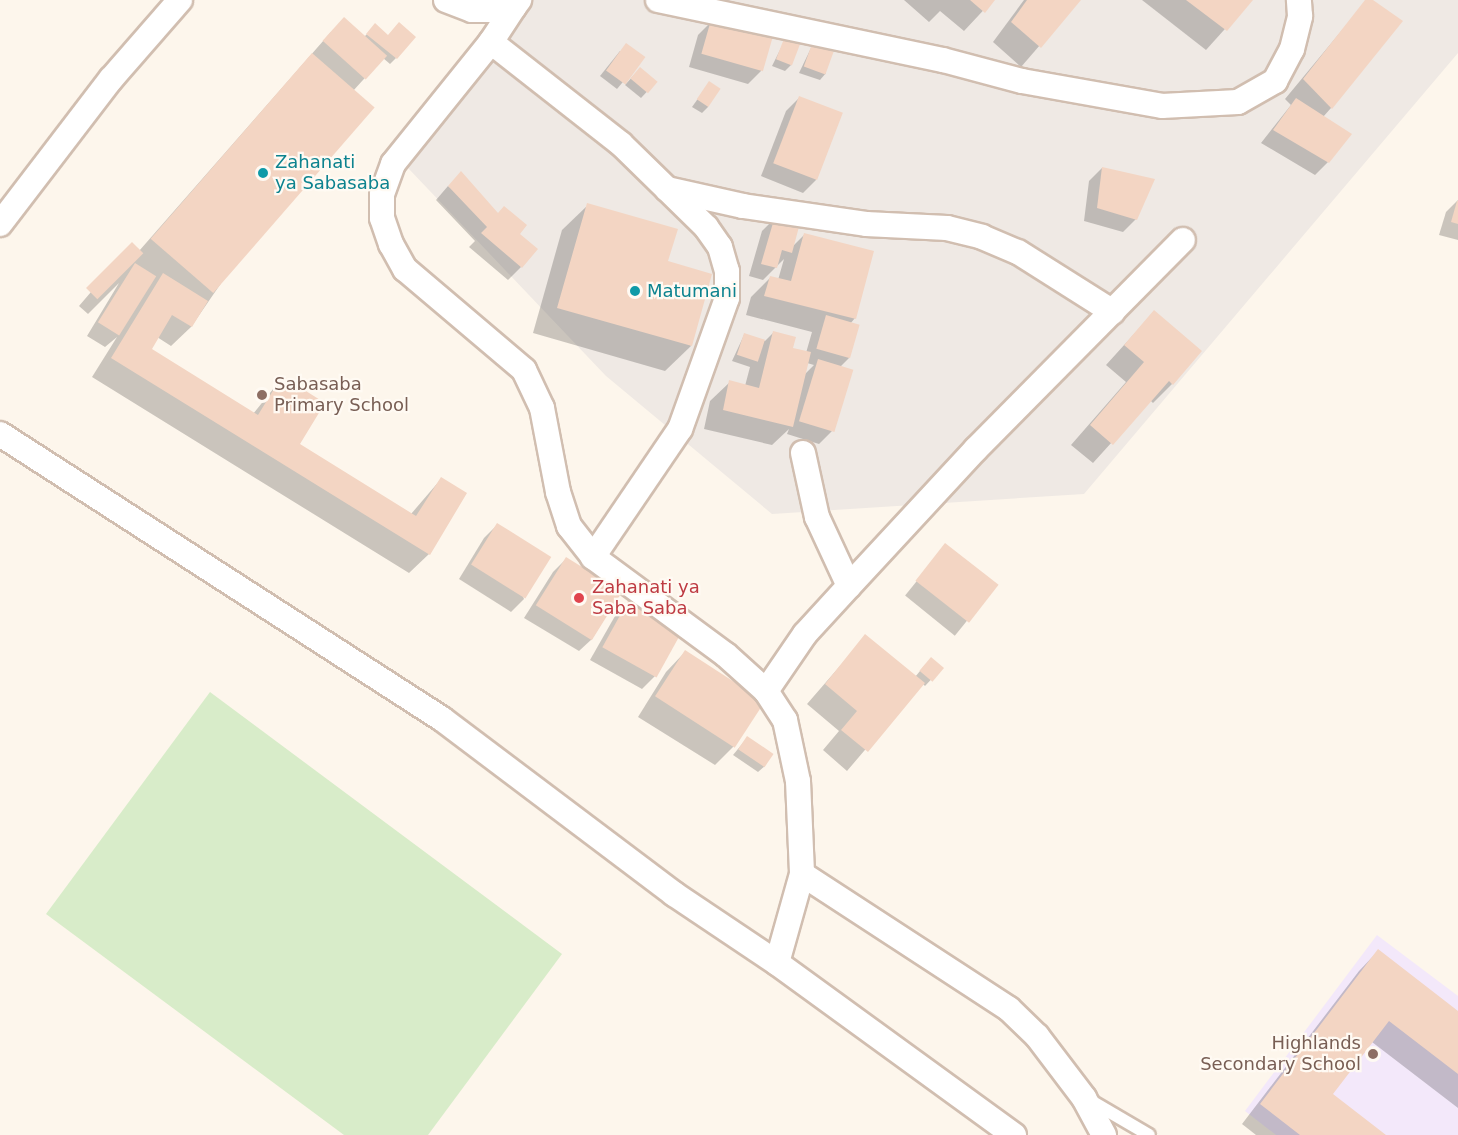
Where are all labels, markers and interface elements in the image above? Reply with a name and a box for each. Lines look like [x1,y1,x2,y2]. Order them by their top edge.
place label: Zahanati ya Sabasaba [275,152,390,195]
marker: Zahanati ya Sabasaba [256,166,270,180]
place label: Matumani [647,280,737,302]
marker: Matumani [628,284,642,298]
place label: Sabasaba Primary School [274,374,409,416]
marker: Sabasaba Primary School [255,388,269,402]
place label: Zahanati ya Saba Saba [592,577,700,620]
marker: Zahanati ya Saba Saba [570,589,588,607]
place label: Highlands Secondary School [1200,1033,1361,1076]
marker: Highlands Secondary School [1366,1047,1380,1061]

